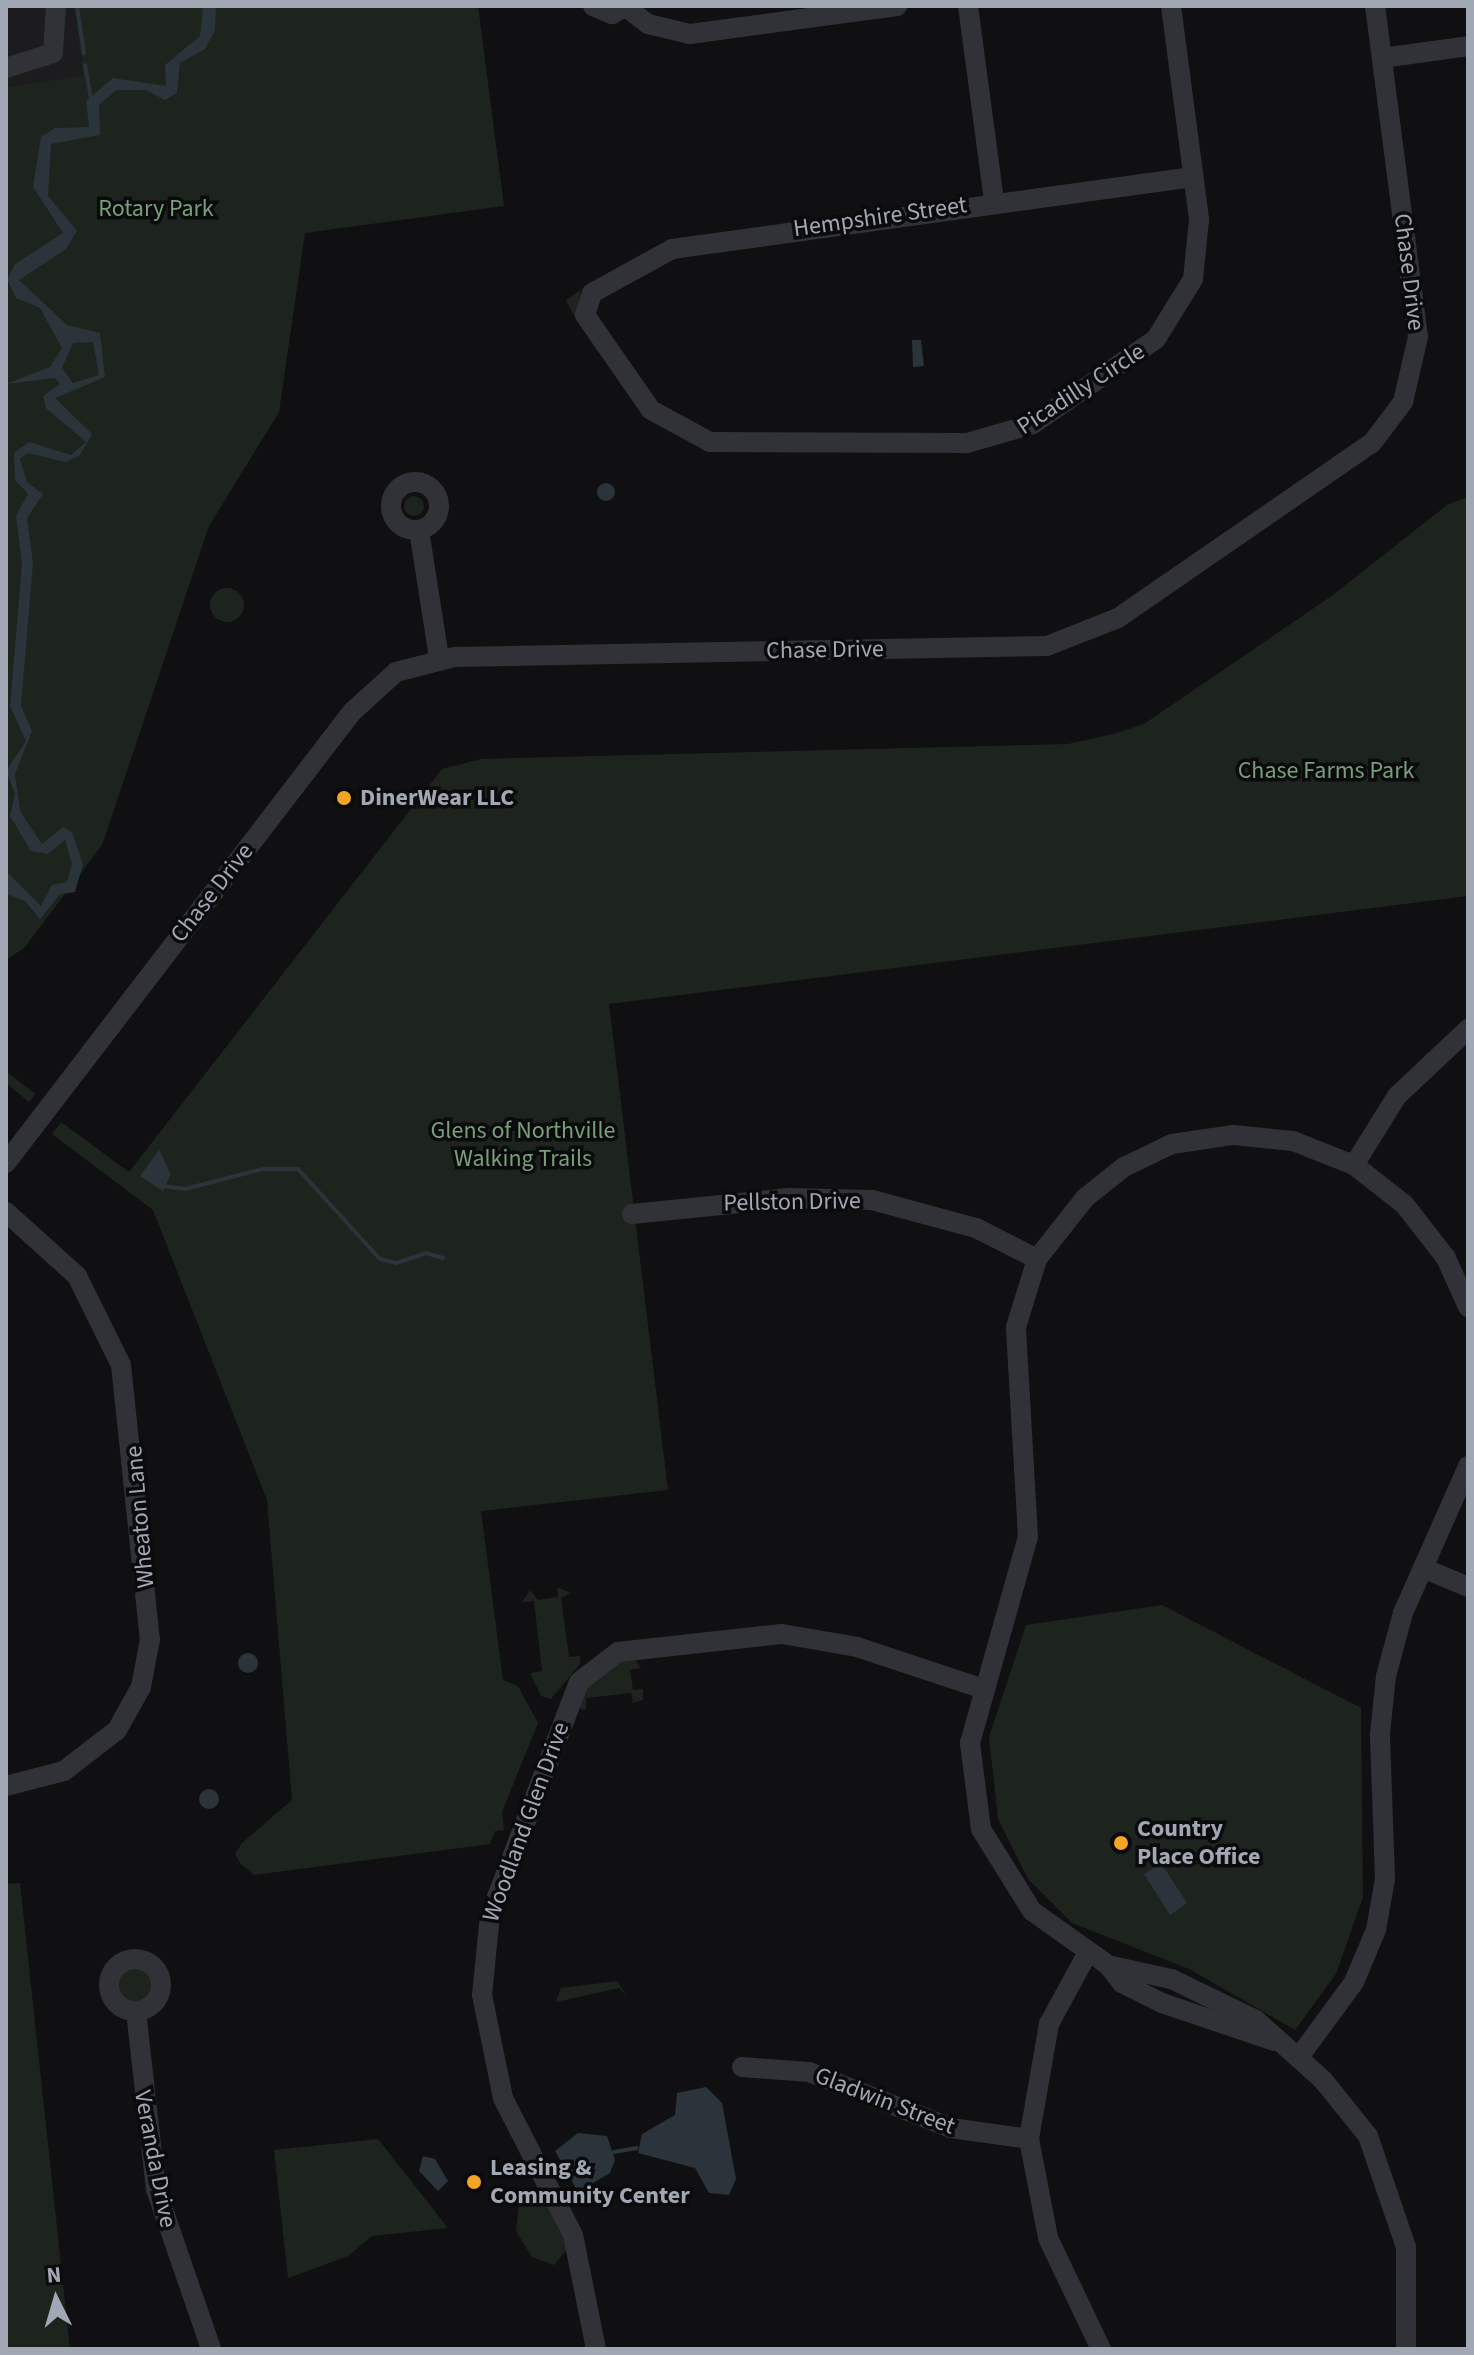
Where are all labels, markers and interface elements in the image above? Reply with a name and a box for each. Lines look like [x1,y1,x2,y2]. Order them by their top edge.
street label: Hempshire Street [792,191,968,243]
park label: Rotary Park [98,195,214,223]
street label: Chase Drive [1388,212,1430,332]
street label: Picadilly Circle [1012,337,1150,441]
street label: Chase Drive [766,635,884,665]
park label: Chase Farms Park [1238,757,1414,785]
place label: DinerWear LLC [360,784,514,812]
marker: DinerWear LLC [335,789,353,807]
street label: Chase Drive [164,838,260,948]
park label: Glens of Northville Walking Trails [431,1117,615,1173]
street label: Pellston Drive [723,1186,861,1218]
street label: Wheaton Lane [119,1445,161,1589]
street label: Woodland Glen Drive [476,1718,576,1926]
place label: Country Place Office [1137,1815,1260,1871]
marker: Country Place Office [1112,1834,1130,1852]
street label: Gladwin Street [811,2061,959,2141]
street label: Veranda Drive [128,2088,182,2230]
place label: Leasing & Community Center [490,2154,690,2210]
marker: Leasing & Community Center [465,2173,483,2191]
north arrow [16,2259,96,2339]
text: N [45,2259,63,2292]

